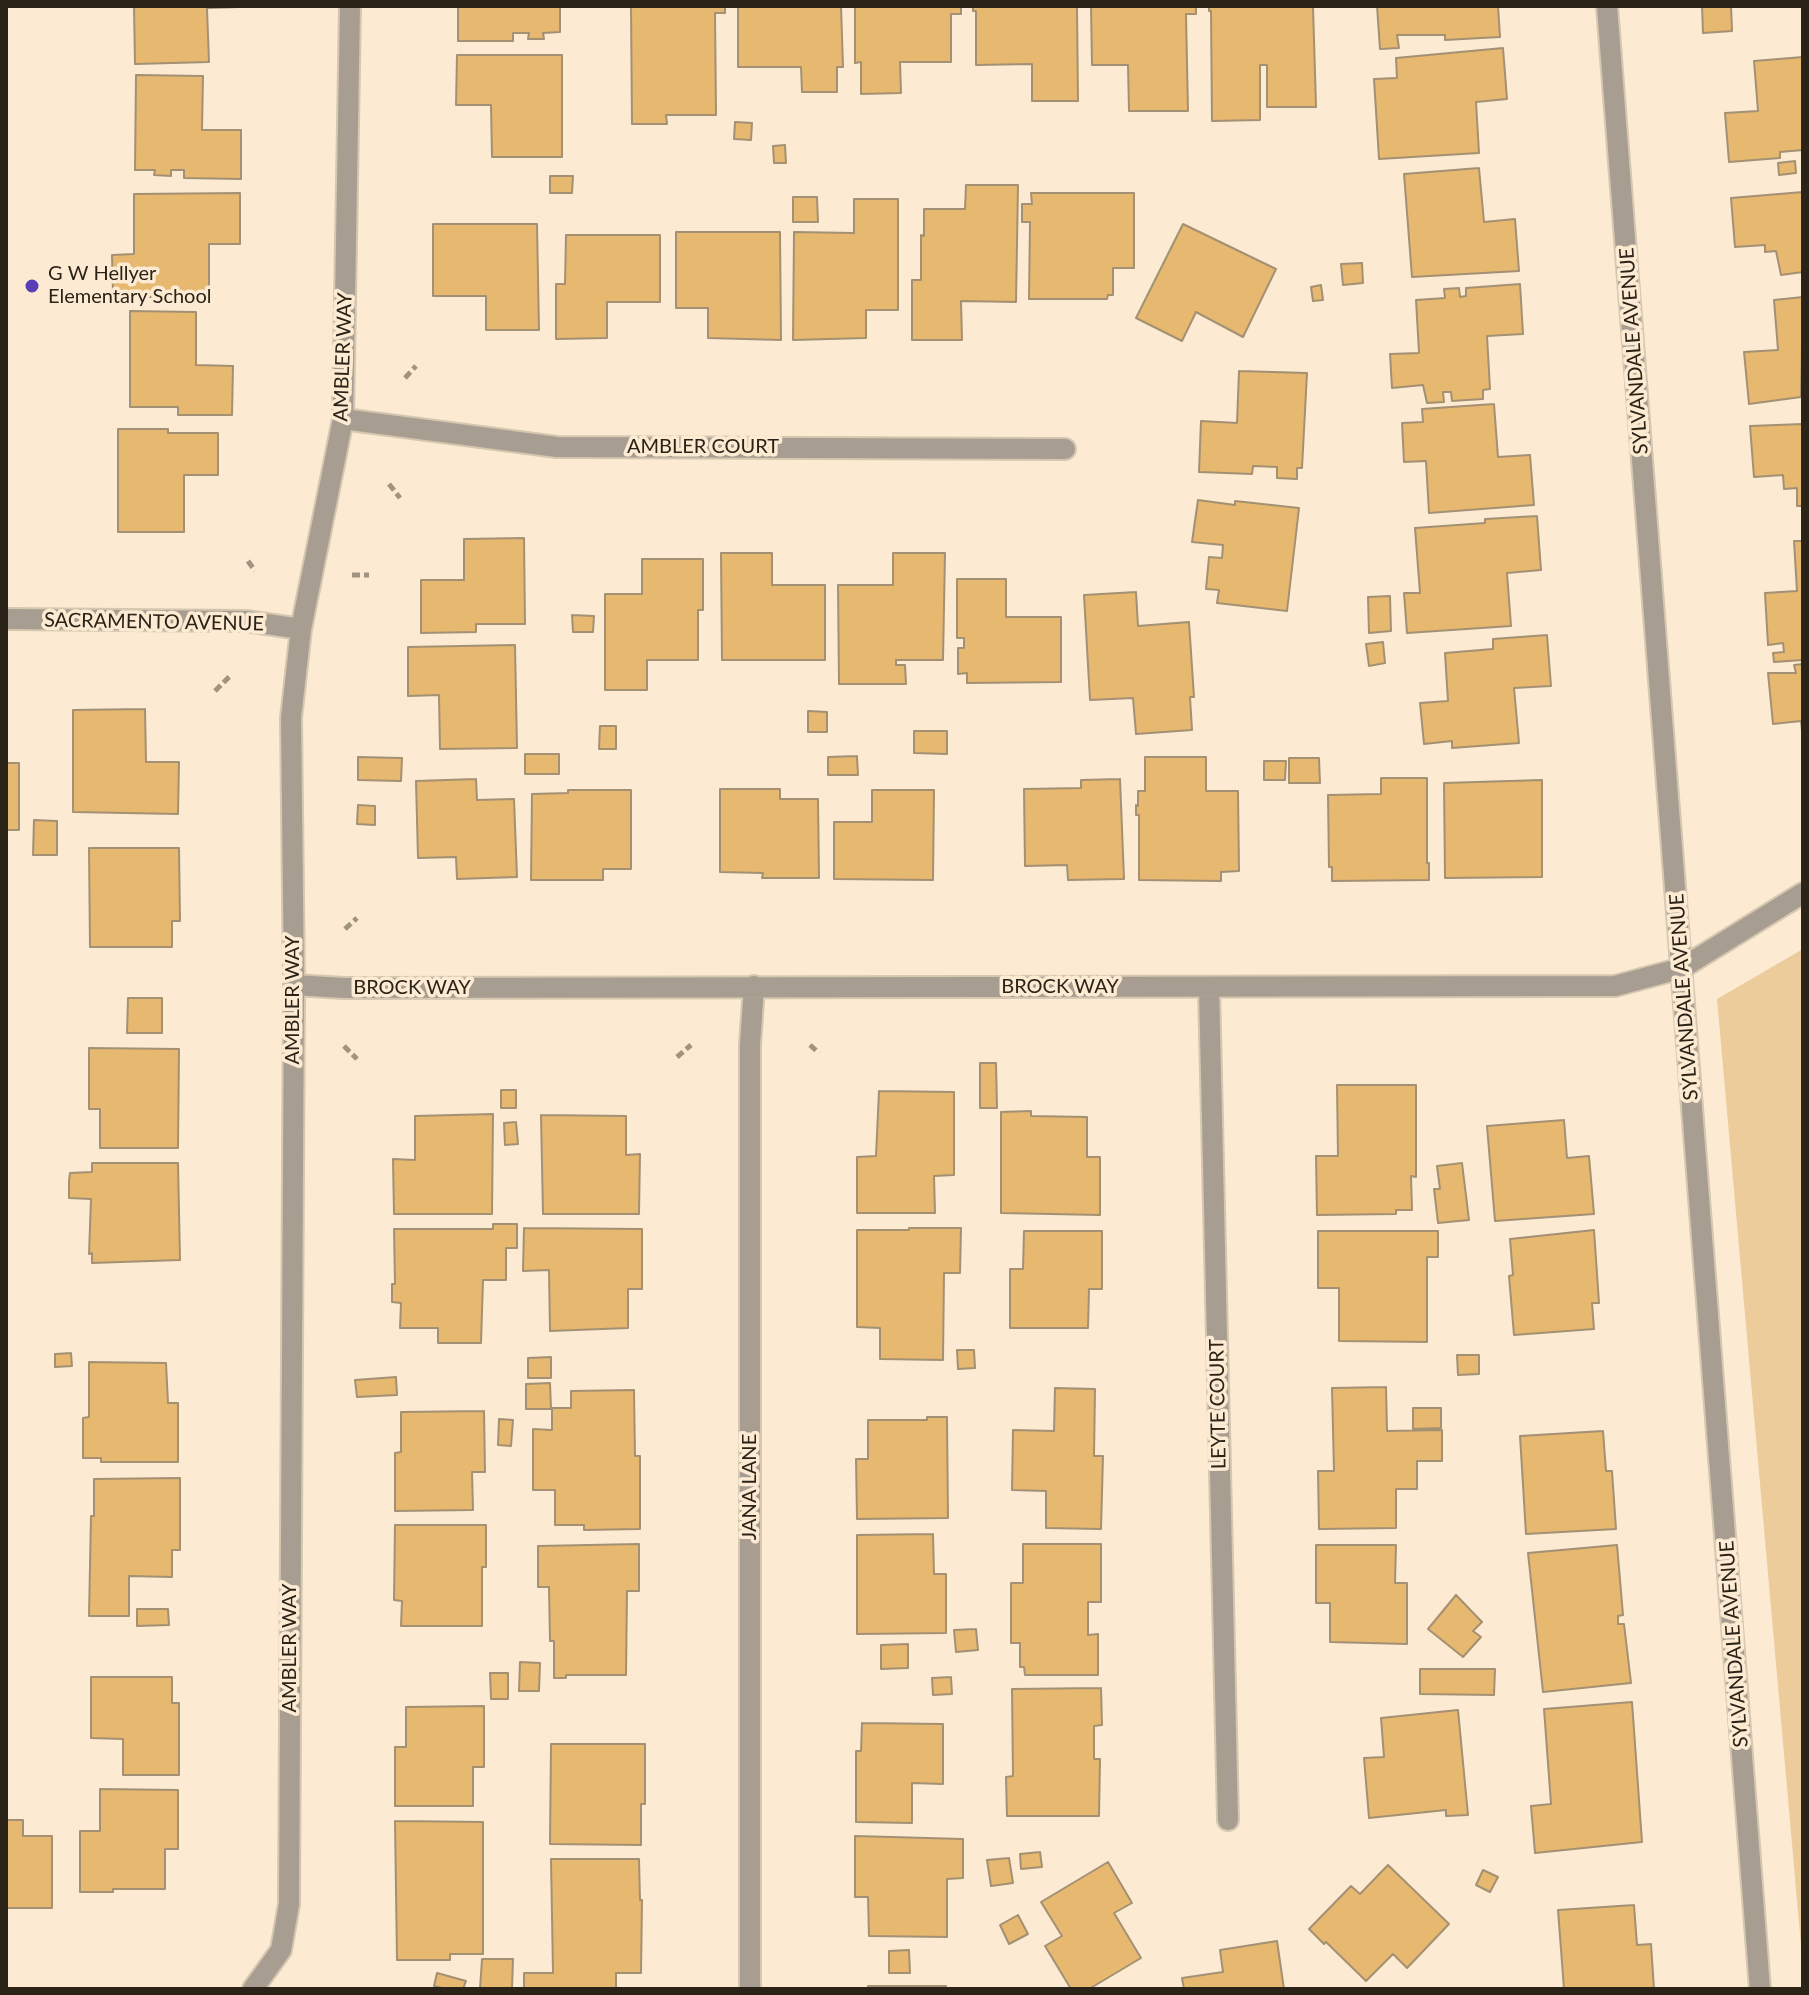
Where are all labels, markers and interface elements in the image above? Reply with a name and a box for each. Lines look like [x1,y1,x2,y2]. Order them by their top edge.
street label: SYLVANDALE AVENUE [1615,247,1653,455]
place label: G W Hellyer Elementary School [48,262,211,309]
marker: G W Hellyer Elementary School [23,277,41,295]
street label: AMBLER WAY [329,292,357,422]
street label: AMBLER COURT [627,435,779,459]
street label: SACRAMENTO AVENUE [44,608,264,636]
street label: SYLVANDALE AVENUE [1665,893,1703,1101]
street label: AMBLER WAY [281,936,305,1064]
street label: BROCK WAY [1001,975,1119,999]
street label: BROCK WAY [353,976,471,1000]
street label: LEYTE COURT [1205,1339,1231,1469]
street label: JANA LANE [738,1434,762,1540]
street label: SYLVANDALE AVENUE [1715,1540,1753,1748]
street label: AMBLER WAY [278,1584,302,1712]

